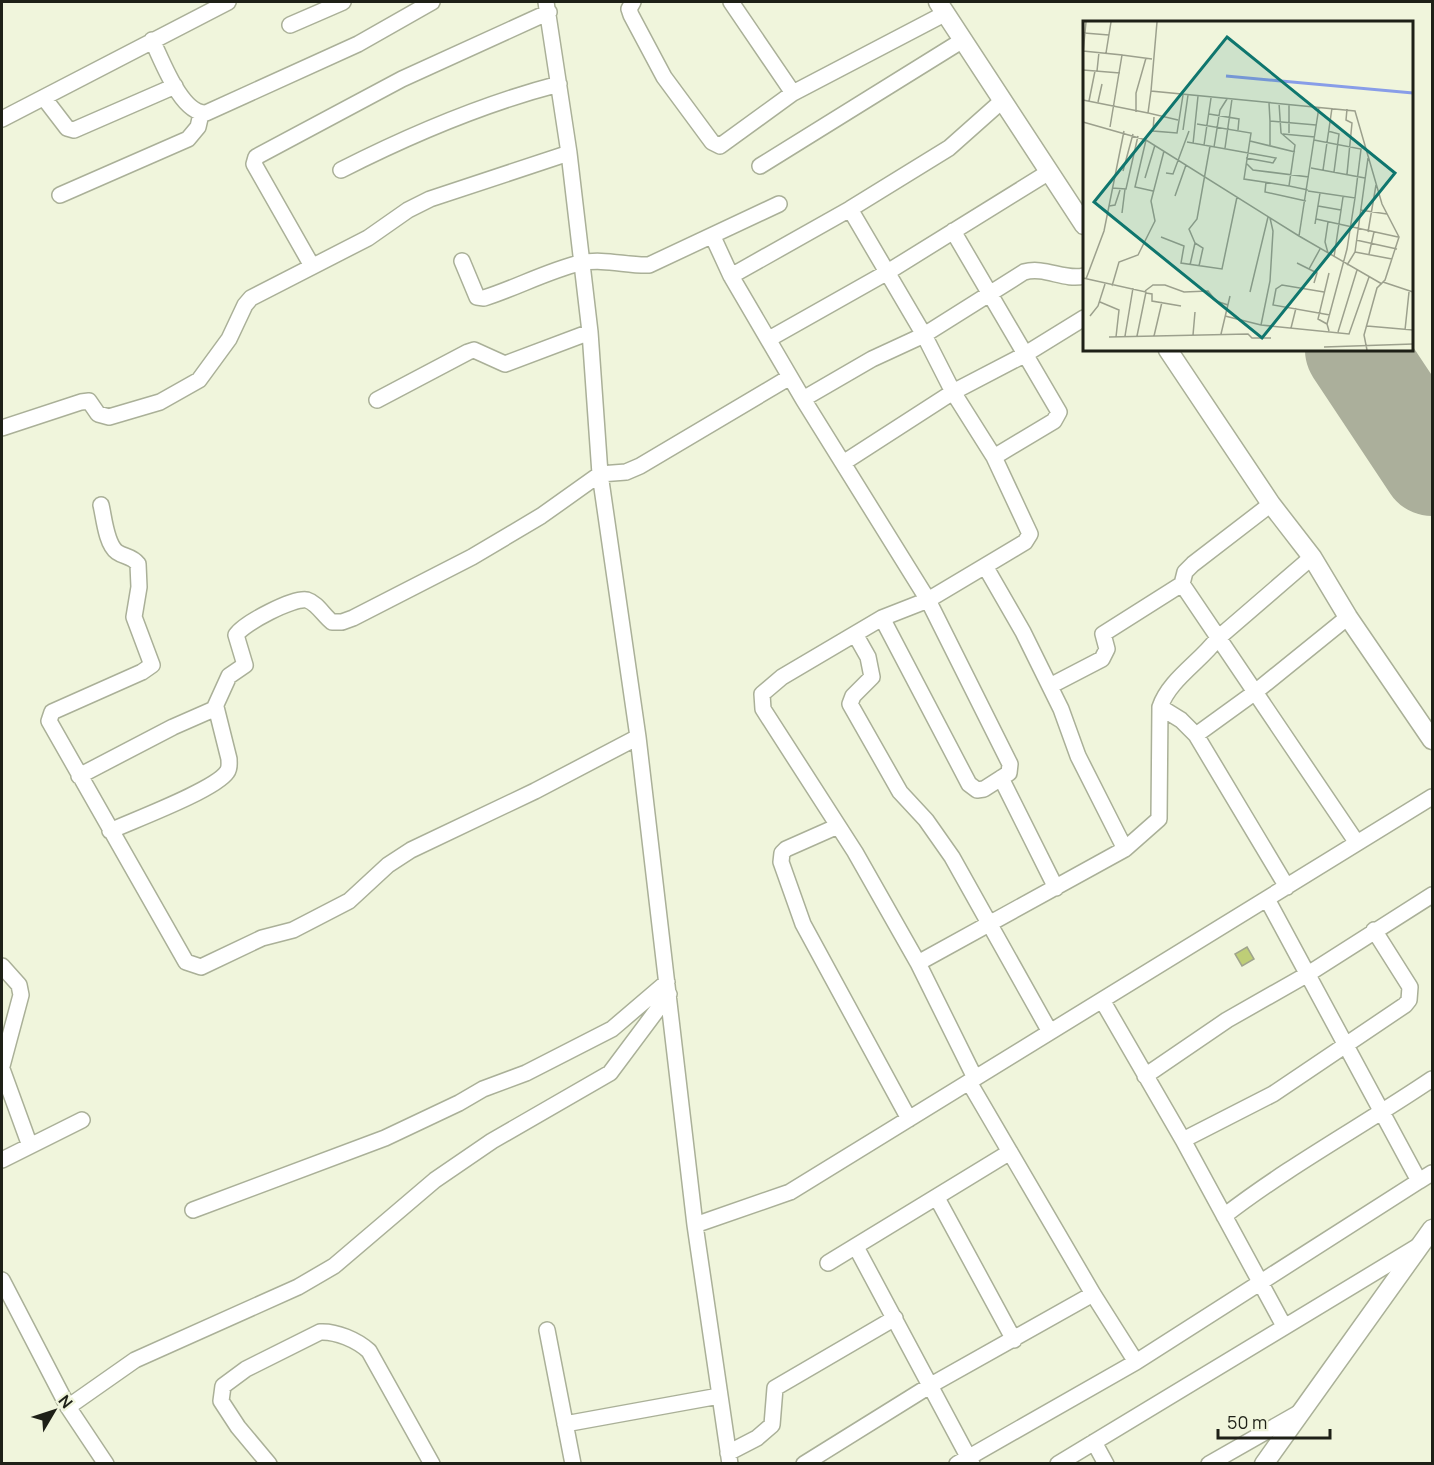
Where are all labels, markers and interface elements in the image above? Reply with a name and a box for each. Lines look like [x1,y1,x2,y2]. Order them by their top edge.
inset map [1083,21,1413,351]
north arrow [24,1381,84,1441]
text: N [53,1390,78,1413]
scale bar [1218,1402,1330,1440]
text: 50 m [1227,1410,1267,1434]

